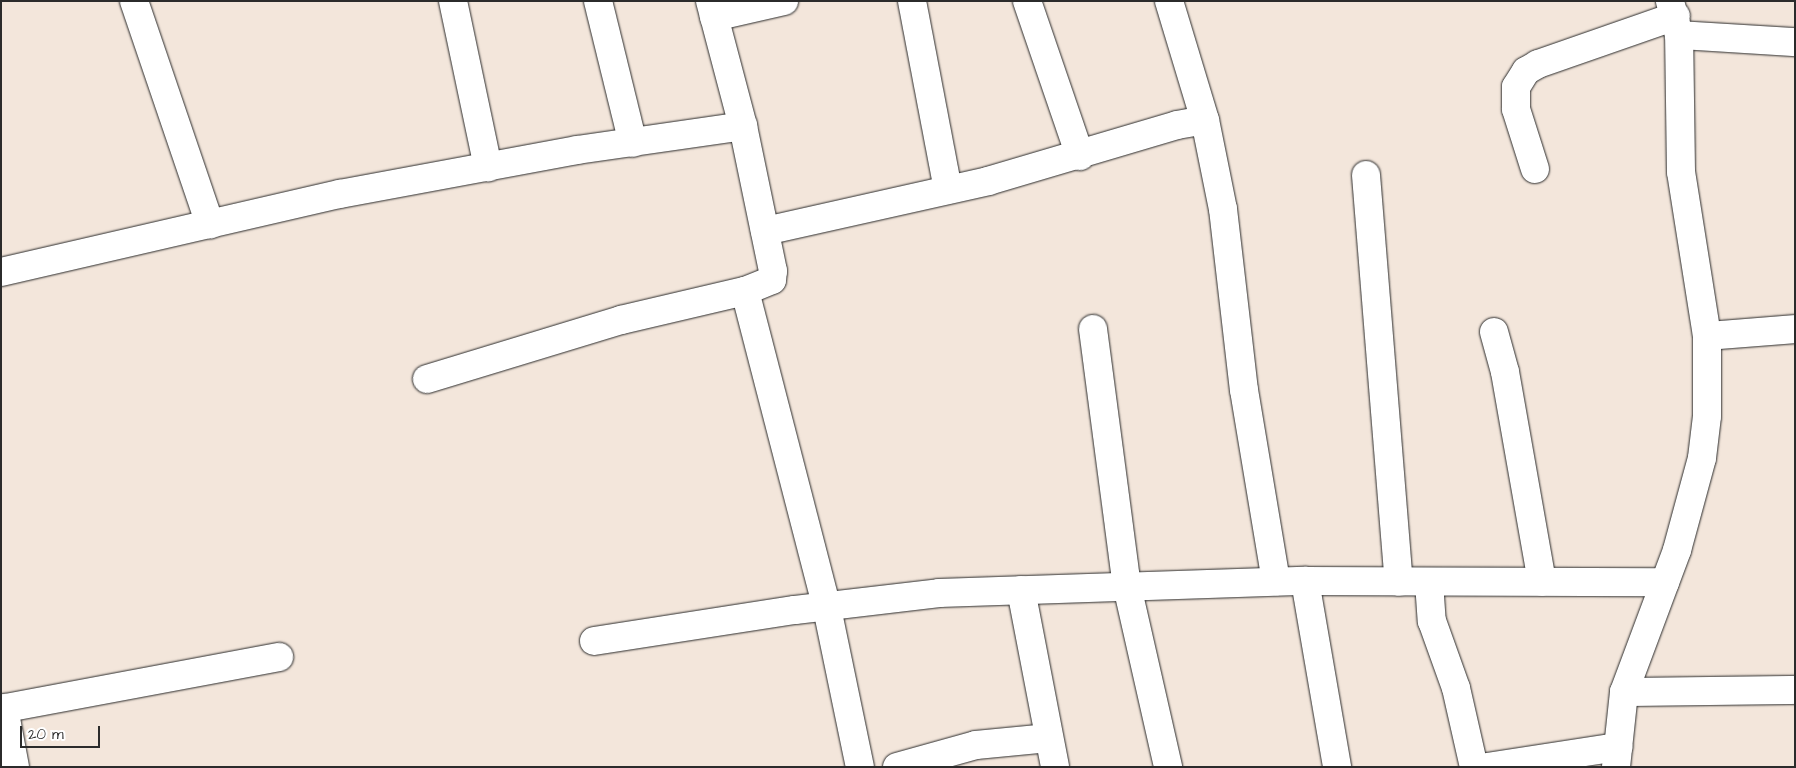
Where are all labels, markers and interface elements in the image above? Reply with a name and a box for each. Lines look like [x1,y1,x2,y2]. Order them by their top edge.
scale bar [22,716,102,748]
text: 20 m [28,724,64,745]

